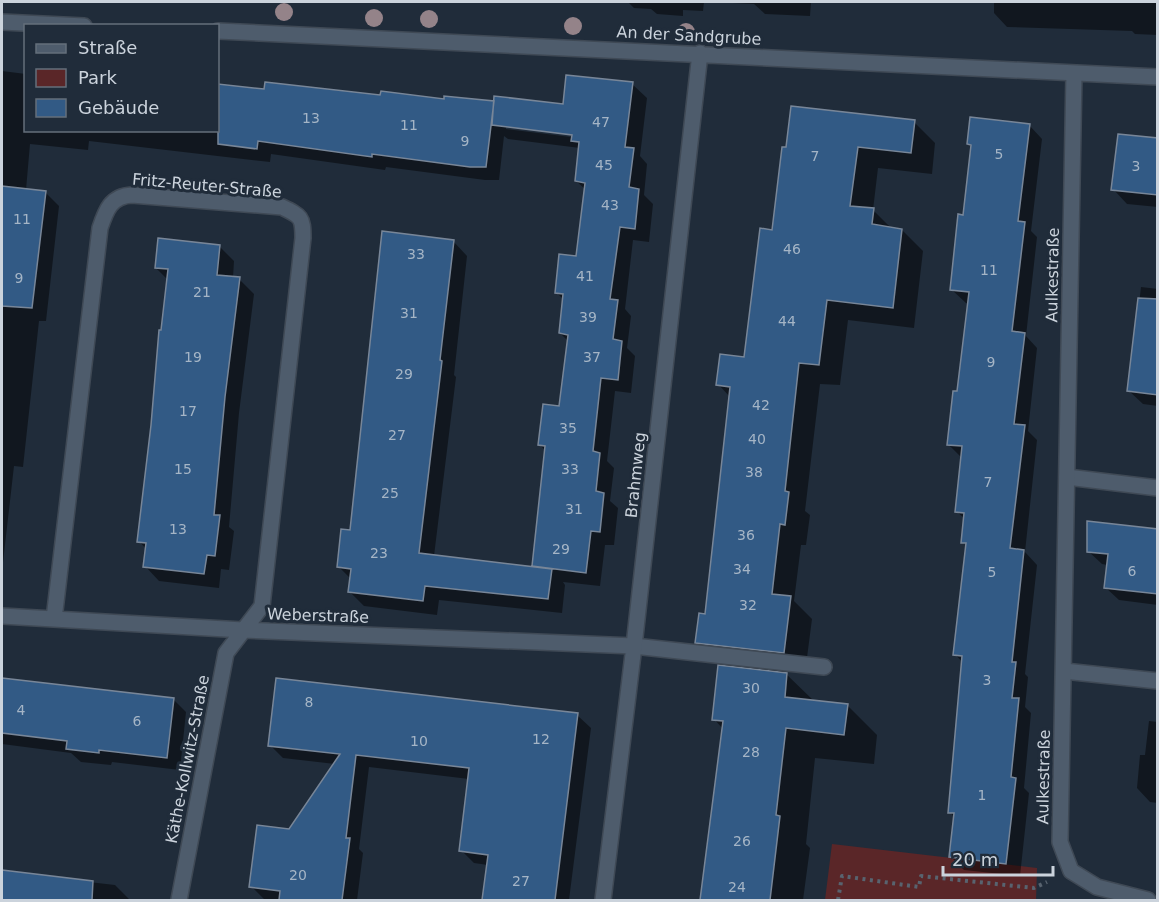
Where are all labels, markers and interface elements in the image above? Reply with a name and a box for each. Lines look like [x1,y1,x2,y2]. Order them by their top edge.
street label: An der Sandgrube [616,22,762,49]
legend [24,24,219,132]
text: Straße [78,37,137,58]
text: Park [78,67,117,88]
text: Gebäude [78,97,159,118]
house number: 13 [302,110,320,126]
house number: 47 [592,114,610,130]
house number: 11 [400,117,418,133]
house number: 9 [461,133,469,149]
house number: 5 [995,146,1003,162]
house number: 7 [811,148,819,164]
house number: 45 [595,157,613,173]
house number: 3 [1132,158,1140,174]
street label: Fritz-Reuter-Straße [131,169,283,202]
house number: 43 [601,197,619,213]
house number: 11 [13,211,31,227]
street label: Aulkestraße [1042,227,1063,323]
house number: 46 [783,241,801,257]
house number: 33 [407,246,425,262]
house number: 11 [980,262,998,278]
house number: 41 [576,268,594,284]
house number: 9 [15,270,23,286]
house number: 21 [193,284,211,300]
house number: 31 [400,305,418,321]
house number: 39 [579,309,597,325]
house number: 44 [778,313,796,329]
house number: 19 [184,349,202,365]
house number: 37 [583,349,601,365]
house number: 9 [987,354,995,370]
house number: 29 [395,366,413,382]
house number: 42 [752,397,770,413]
house number: 17 [179,403,197,419]
house number: 35 [559,420,577,436]
house number: 27 [388,427,406,443]
street label: Brahmweg [622,431,649,519]
house number: 40 [748,431,766,447]
house number: 15 [174,461,192,477]
house number: 33 [561,461,579,477]
house number: 38 [745,464,763,480]
house number: 7 [984,474,992,490]
house number: 25 [381,485,399,501]
house number: 31 [565,501,583,517]
house number: 13 [169,521,187,537]
house number: 36 [737,527,755,543]
house number: 29 [552,541,570,557]
house number: 23 [370,545,388,561]
house number: 34 [733,561,751,577]
house number: 6 [1128,563,1137,579]
house number: 5 [988,564,996,580]
house number: 32 [739,597,757,613]
street label: Weberstraße [267,604,369,627]
house number: 3 [983,672,991,688]
street label: Käthe-Kollwitz-Straße [162,673,213,845]
house number: 30 [742,680,760,696]
house number: 8 [305,694,313,710]
house number: 4 [17,702,26,718]
house number: 6 [133,713,142,729]
street label: Aulkestraße [1033,729,1054,825]
house number: 12 [532,731,550,747]
house number: 10 [410,733,428,749]
house number: 28 [742,744,760,760]
house number: 1 [978,787,986,803]
house number: 26 [733,833,751,849]
scale bar [943,839,1052,877]
text: 20 m [952,849,998,870]
house number: 20 [289,867,307,883]
house number: 27 [512,873,530,889]
house number: 24 [728,879,746,895]

